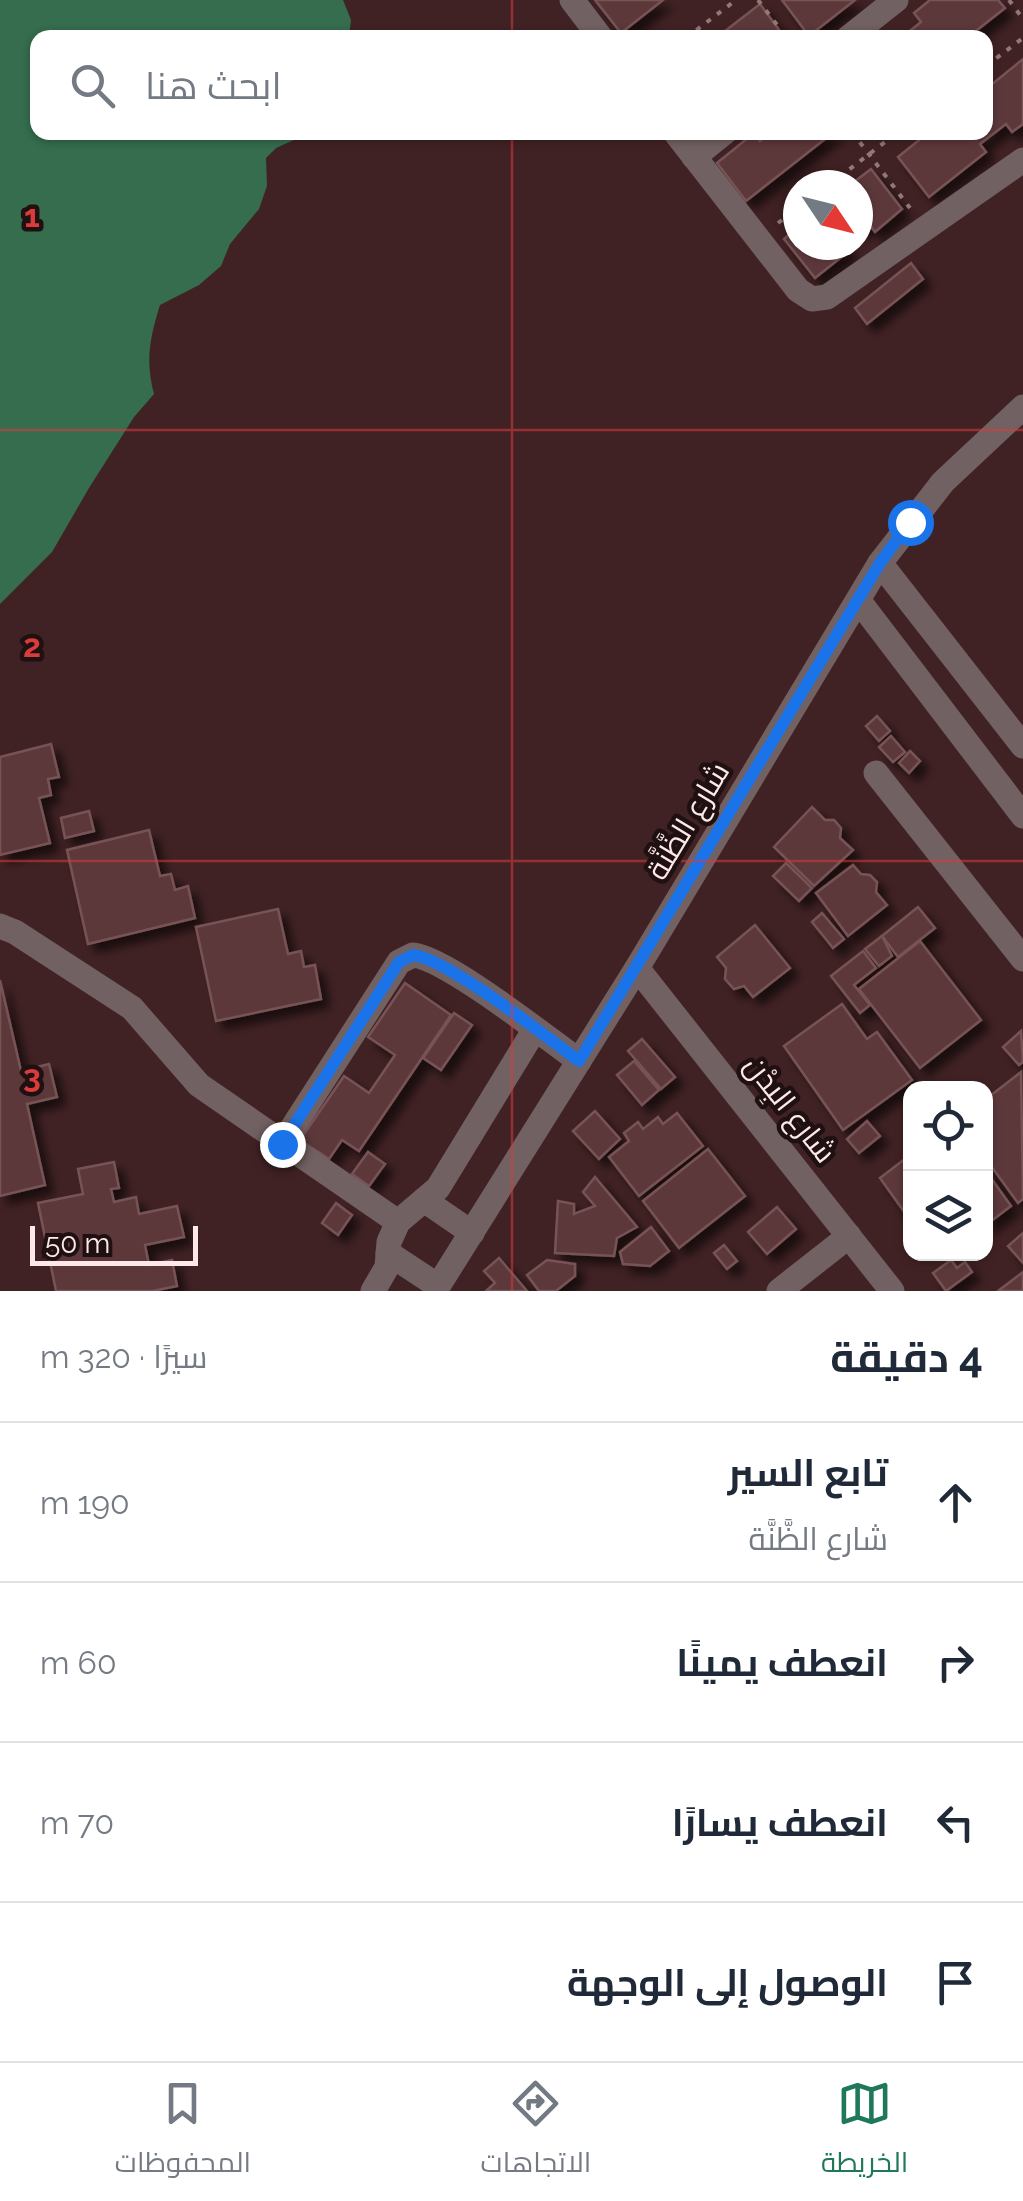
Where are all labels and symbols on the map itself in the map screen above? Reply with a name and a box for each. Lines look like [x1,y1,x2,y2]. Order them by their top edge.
north arrow [783,170,873,260]
text: 1 [24,197,40,234]
route start [888,500,934,546]
text: 2 [23,627,41,664]
street label: شارع الظَّنَّة [639,756,739,887]
street label: شارع البِدْن [735,1048,843,1171]
text: 3 [23,1057,41,1094]
route end [260,1122,306,1168]
scale bar [30,1221,198,1266]

